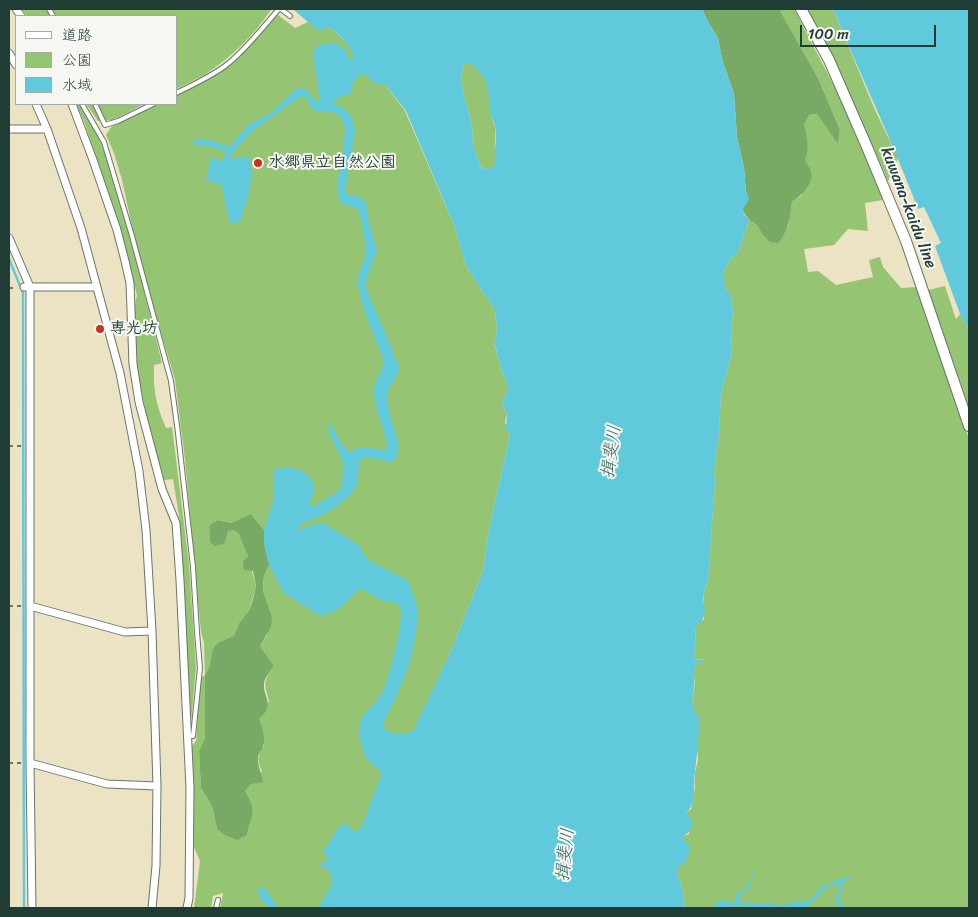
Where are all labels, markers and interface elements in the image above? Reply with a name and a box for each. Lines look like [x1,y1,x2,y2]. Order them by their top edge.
legend [15,15,178,105]
scale bar [803,15,939,47]
text: 100 m [808,21,849,47]
text: 道路 [62,22,92,48]
text: 公園 [62,47,92,73]
text: 水域 [62,72,92,98]
street label: kuwana-kaidu line [876,145,940,271]
place label: 水郷県立自然公園 [268,153,396,173]
marker: 水郷県立自然公園 [252,157,264,169]
place label: 専光坊 [110,319,158,339]
marker: 専光坊 [94,323,106,335]
water label: 揖斐川 [598,424,626,480]
water label: 揖斐川 [552,827,580,883]

